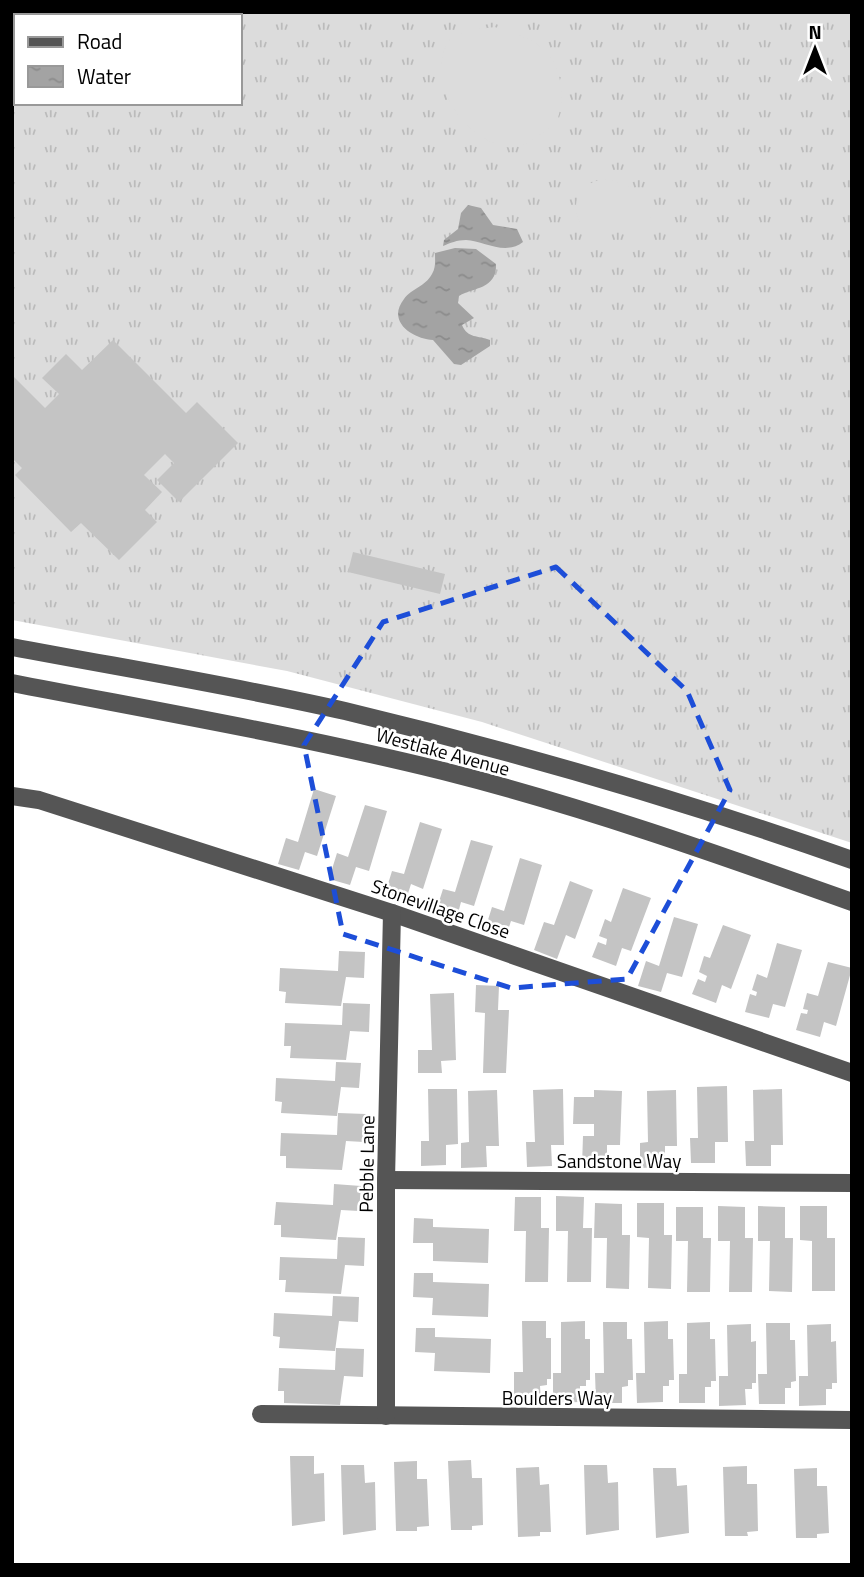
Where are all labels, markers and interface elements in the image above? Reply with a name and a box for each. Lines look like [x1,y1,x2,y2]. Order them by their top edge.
legend [14,14,242,105]
north arrow [780,14,850,84]
text: N [808,17,822,46]
text: Road [77,25,122,57]
text: Water [77,60,131,92]
street label: Westlake Avenue [373,719,513,783]
street label: Stonevillage Close [368,871,514,945]
street label: Pebble Lane [351,1115,381,1213]
street label: Sandstone Way [557,1146,681,1175]
street label: Boulders Way [502,1383,612,1412]

